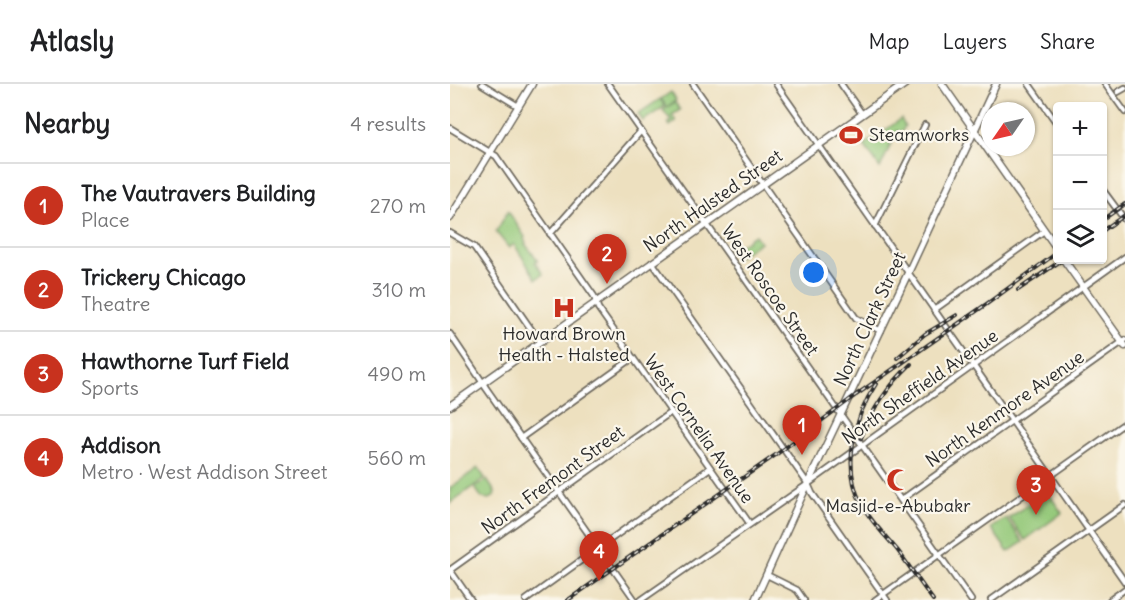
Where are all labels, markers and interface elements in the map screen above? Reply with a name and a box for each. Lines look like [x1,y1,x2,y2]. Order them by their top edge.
text: Atlasly [30,23,114,59]
text: Map [869,28,909,55]
text: Layers [942,28,1007,55]
text: Share [1040,28,1095,55]
north arrow [981,102,1035,156]
map controls [1053,102,1107,264]
button: + [1053,102,1107,156]
text: Nearby [24,107,110,140]
text: 4 results [350,111,426,136]
sports icon: Steamworks [838,122,864,148]
place label: Steamworks [869,123,969,146]
street label: North Halsted Street [639,144,787,257]
button: − [1053,156,1107,210]
text: The Vautravers Building [81,179,316,207]
text: 1 [40,193,47,218]
text: 270 m [370,193,426,218]
text: Place [81,207,129,232]
button: layers [1053,210,1107,264]
street label: West Roscoe Street [717,220,824,360]
pin: 2 [588,234,626,284]
street label: North Clark Street [828,248,911,390]
your location [799,258,828,287]
text: Trickery Chicago [81,263,246,291]
text: 2 [38,277,49,302]
text: 310 m [371,277,426,302]
text: Theatre [81,291,150,316]
hospital icon: Howard Brown Health - Halsted [551,295,577,321]
place label: Howard Brown Health - Halsted [498,322,630,366]
street label: North Sheffield Avenue [837,324,1002,449]
street label: North Kenmore Avenue [921,345,1088,472]
text: Hawthorne Turf Field [81,347,289,375]
street label: West Cornelia Avenue [639,350,759,507]
text: 3 [38,361,49,386]
text: 490 m [367,361,426,386]
text: Sports [81,375,139,400]
pin: 1 [782,406,822,455]
street label: North Fremont Street [477,420,629,539]
text: Addison [81,431,161,459]
text: 4 [38,445,49,470]
text: 560 m [368,445,426,470]
text: Metro · West Addison Street [81,459,328,484]
pin: 3 [1016,466,1056,515]
mosque icon: Masjid-e-Abubakr [885,467,911,493]
place label: Masjid-e-Abubakr [825,494,971,517]
pin: 4 [580,532,618,581]

